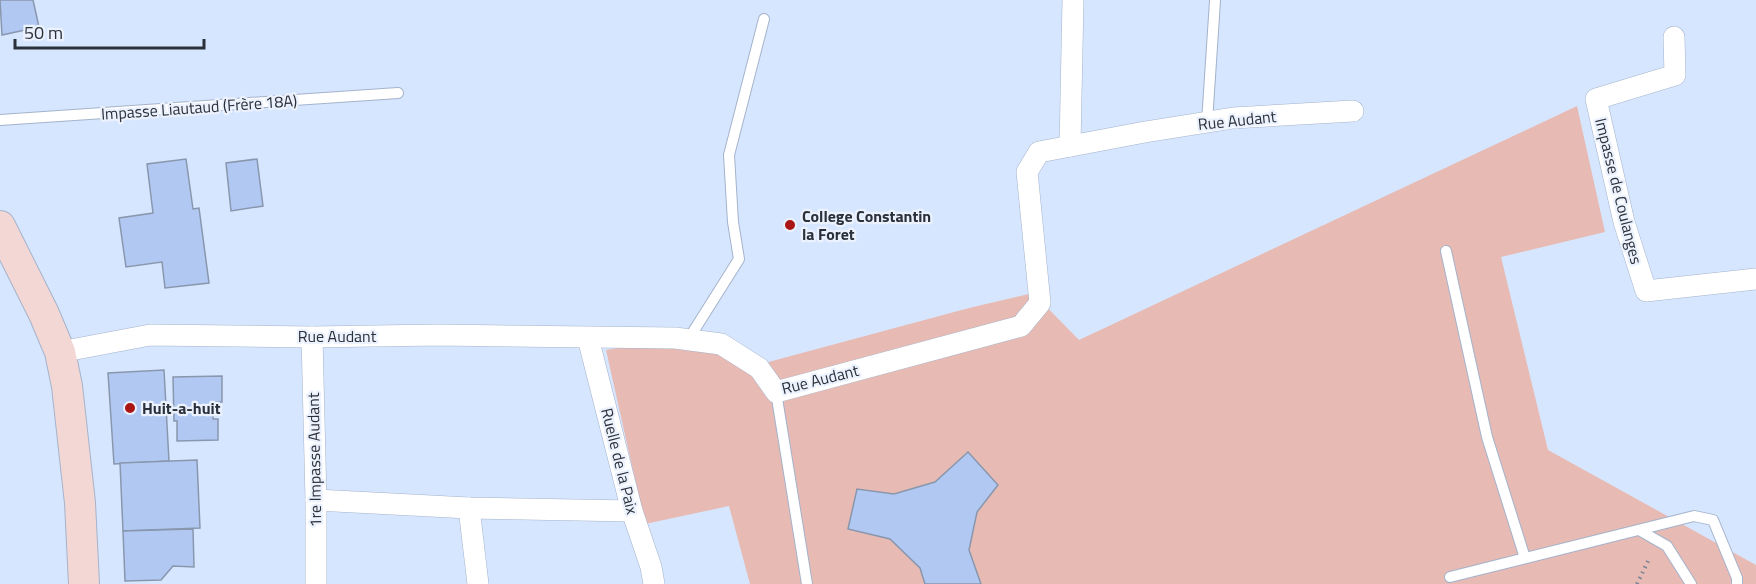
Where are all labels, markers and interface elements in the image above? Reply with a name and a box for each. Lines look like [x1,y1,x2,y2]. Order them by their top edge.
scale bar [15,12,204,50]
text: 50 m [24,19,63,46]
street label: Impasse Liautaud (Frère 18A) [100,88,298,126]
street label: Rue Audant [1197,104,1278,136]
street label: Impasse de Coulanges [1589,115,1649,267]
place label: College Constantin la Foret [802,204,931,246]
marker: College Constantin la Foret [783,218,797,232]
street label: Rue Audant [298,324,377,348]
street label: Rue Audant [779,358,861,400]
street label: 1re Impasse Audant [301,392,327,528]
place label: Huit-a-huit [142,396,221,420]
marker: Huit-a-huit [123,401,137,415]
street label: Ruelle de la Paix [595,405,645,517]

